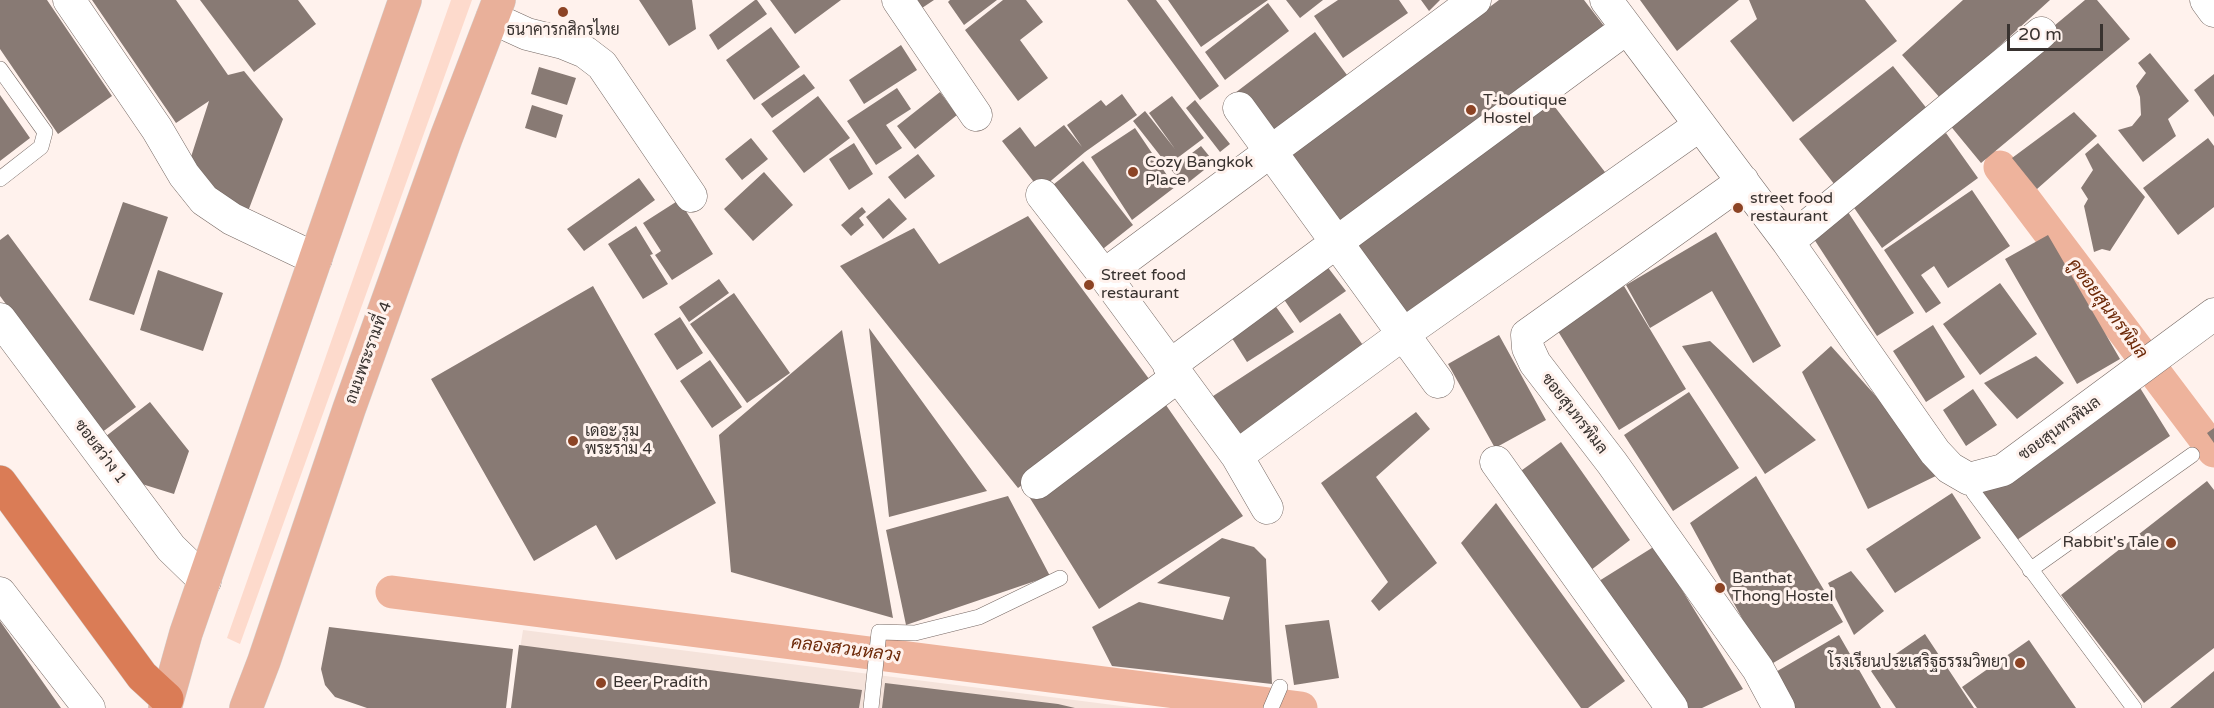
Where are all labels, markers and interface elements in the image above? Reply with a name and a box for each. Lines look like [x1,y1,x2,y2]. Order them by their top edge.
marker: ธนาคารกสิกรไทย [556,5,570,19]
scale bar [2010,12,2106,50]
place label: ธนาคารกสิกรไทย [506,21,620,41]
text: 20 m [2018,23,2062,45]
place label: T-boutique Hostel [1483,91,1567,129]
marker: T-boutique Hostel [1464,103,1478,117]
place label: Cozy Bangkok Place [1145,153,1253,191]
marker: Cozy Bangkok Place [1126,165,1140,179]
place label: street food restaurant [1750,189,1833,227]
marker: street food restaurant [1731,201,1745,215]
water label: คูซอยสุนทรพิมล [2062,255,2152,363]
place label: Street food restaurant [1101,266,1186,304]
marker: Street food restaurant [1082,278,1096,292]
street label: ถนนพระรามที่ 4 [342,299,396,407]
street label: ซอยสุนทรพิมล [1537,370,1611,458]
street label: ซอยสุนทรพิมล [2015,393,2105,465]
street label: ซอยสว่าง 1 [70,416,130,488]
place label: เดอะ รูม พระราม 4 [585,422,652,460]
marker: เดอะ รูม พระราม 4 [566,434,580,448]
place label: Rabbit's Tale [2062,533,2159,553]
marker: Rabbit's Tale [2164,536,2178,550]
place label: Banthat Thong Hostel [1732,569,1833,607]
marker: Banthat Thong Hostel [1713,581,1727,595]
water label: คลองสวนหลวง [790,633,902,667]
place label: โรงเรียนประเสริฐธรรมวิทยา [1828,653,2008,673]
marker: โรงเรียนประเสริฐธรรมวิทยา [2013,656,2027,670]
place label: Beer Pradith [613,673,708,693]
marker: Beer Pradith [594,676,608,690]

